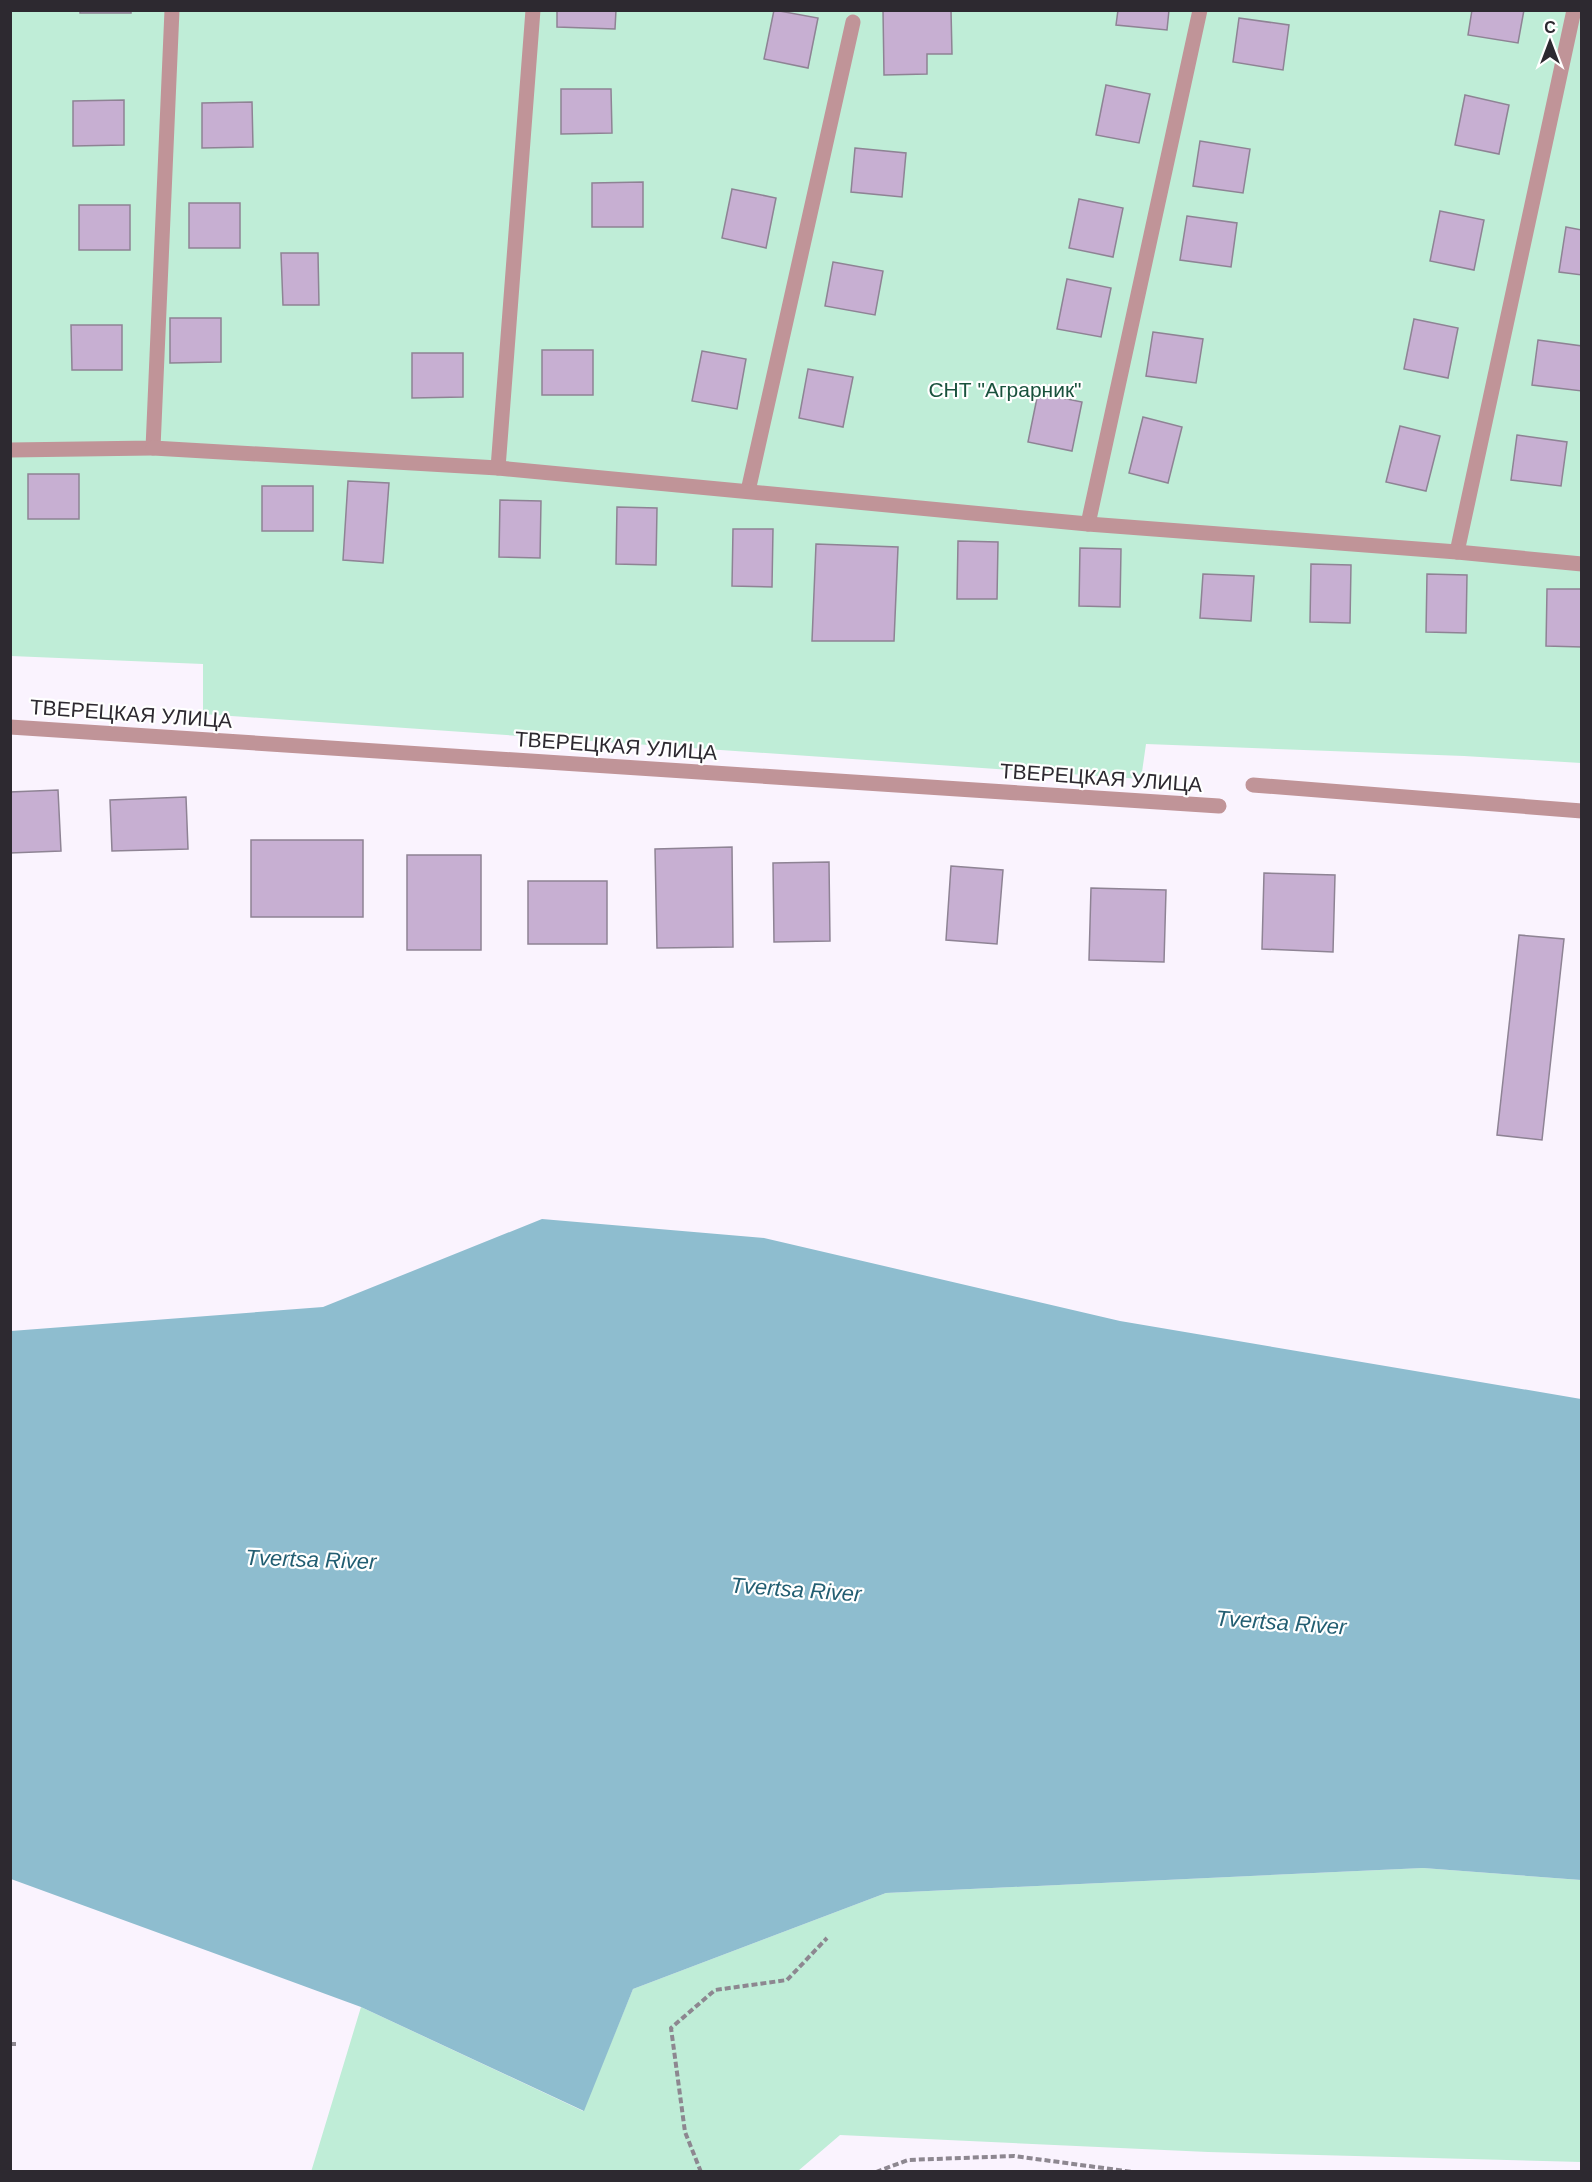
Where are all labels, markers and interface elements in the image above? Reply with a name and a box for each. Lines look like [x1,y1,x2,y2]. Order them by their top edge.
north arrow [1520,12,1580,72]
text: С [1544,19,1556,36]
park label: СНТ "Аграрник" [928,378,1082,401]
street label: ТВЕРЕЦКАЯ УЛИЦА [29,695,233,732]
street label: ТВЕРЕЦКАЯ УЛИЦА [514,727,718,764]
street label: ТВЕРЕЦКАЯ УЛИЦА [999,759,1203,796]
water label: Tvertsa River [245,1545,378,1574]
water label: Tvertsa River [730,1572,864,1607]
water label: Tvertsa River [1215,1605,1349,1640]

